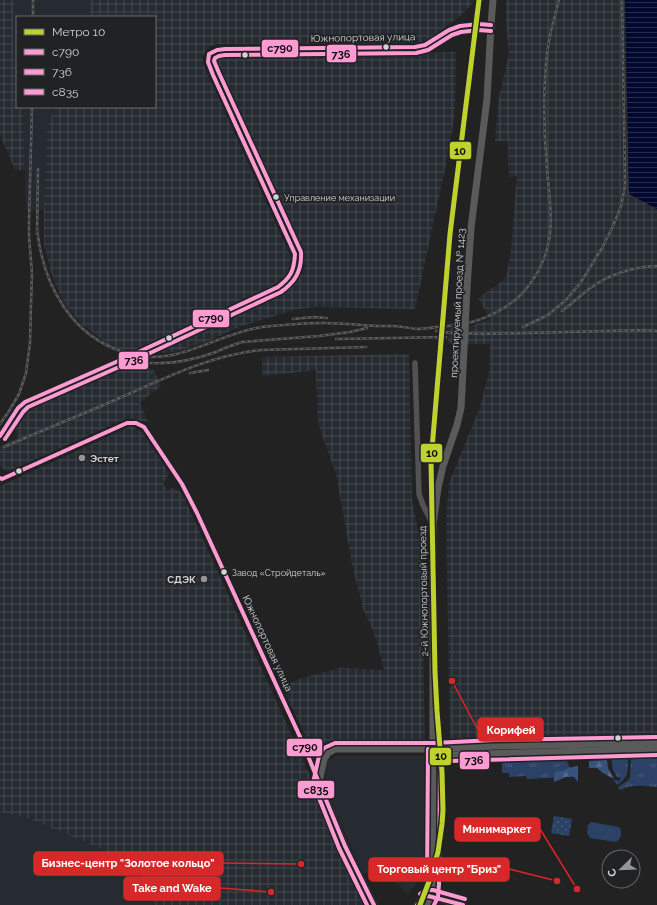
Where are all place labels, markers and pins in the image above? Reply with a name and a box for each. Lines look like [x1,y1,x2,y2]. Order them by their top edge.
unlabelled marker [381,42,391,52]
unlabelled marker [240,50,250,60]
marker: Управление механизации [271,192,281,202]
place label: Управление механизации [284,193,395,203]
unlabelled marker [164,333,174,343]
marker: Эстет [77,453,87,463]
place label: Эстет [90,453,119,464]
unlabelled marker [14,466,24,476]
marker: Завод «Стройдеталь» [219,567,229,577]
place label: Завод «Стройдеталь» [232,568,326,578]
place label: СДЭК [167,574,196,585]
marker: СДЭК [199,574,209,584]
callout: Корифей [478,718,543,741]
unlabelled marker [613,733,623,743]
callout: Минимаркет [455,818,540,841]
callout: Бизнес-центр "Золотое кольцо" [34,852,223,875]
callout: Торговый центр "Бриз" [369,858,509,881]
callout: Take and Wake [124,877,220,900]

